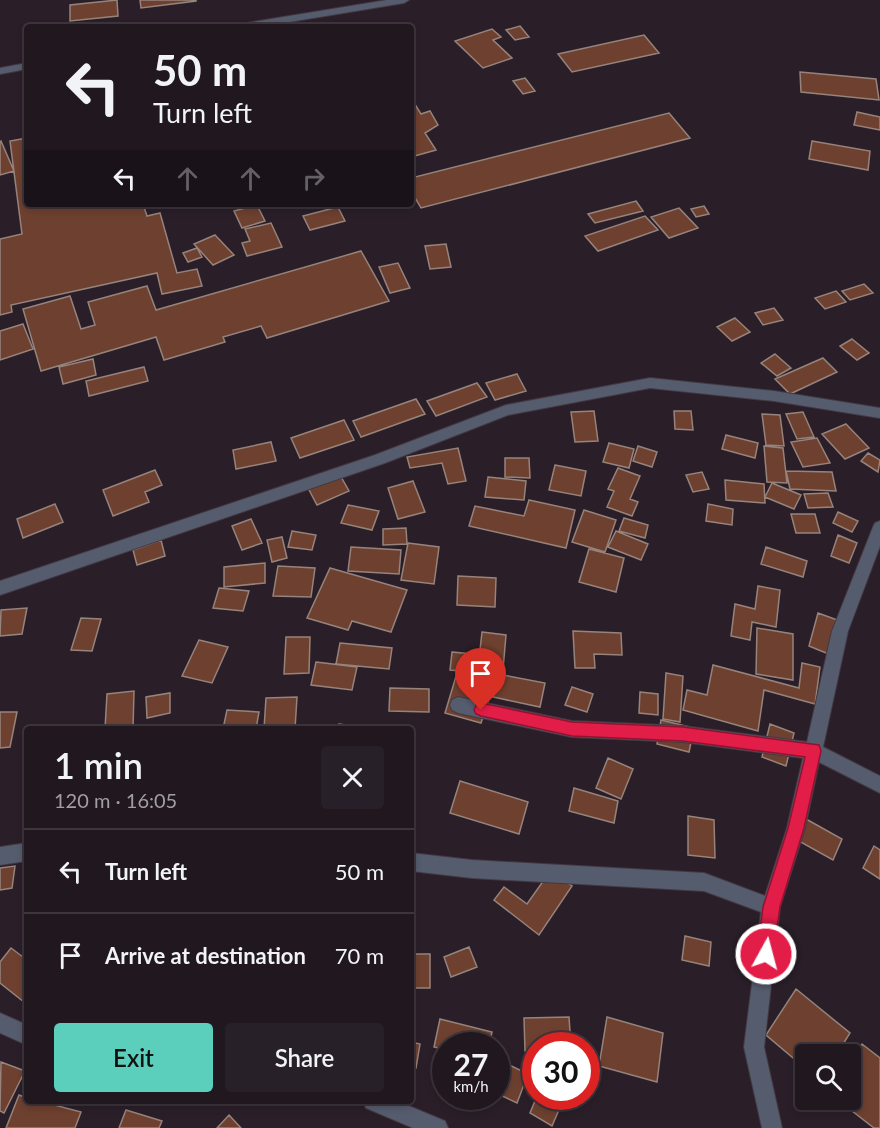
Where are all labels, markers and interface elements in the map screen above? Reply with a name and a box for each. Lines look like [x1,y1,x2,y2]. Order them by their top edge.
text: 50 m [153,45,247,95]
icon: left [54,48,132,126]
text: Turn left [153,96,252,129]
icon: left [108,162,141,195]
icon: ahead [171,162,204,195]
icon: ahead [234,162,267,195]
icon: right [297,162,330,195]
pin [455,648,506,710]
icon: arrive [464,657,497,690]
text: 1 min [54,743,143,787]
button: close [321,746,384,809]
text: 120 m · 16:05 [54,788,177,812]
icon: left [54,855,87,888]
text: Turn left [105,858,187,885]
text: 50 m [335,858,384,885]
position arrow [734,922,798,986]
icon: arrive [54,939,87,972]
text: Arrive at destination [105,942,306,969]
text: 70 m [335,942,384,969]
button: Exit [54,1023,213,1092]
button: Share [225,1023,384,1092]
speed limit sign: 30 [522,1032,600,1110]
map controls [795,1044,861,1110]
button: search [795,1044,861,1110]
text: 27 [454,1046,488,1082]
text: km/h [453,1077,489,1095]

